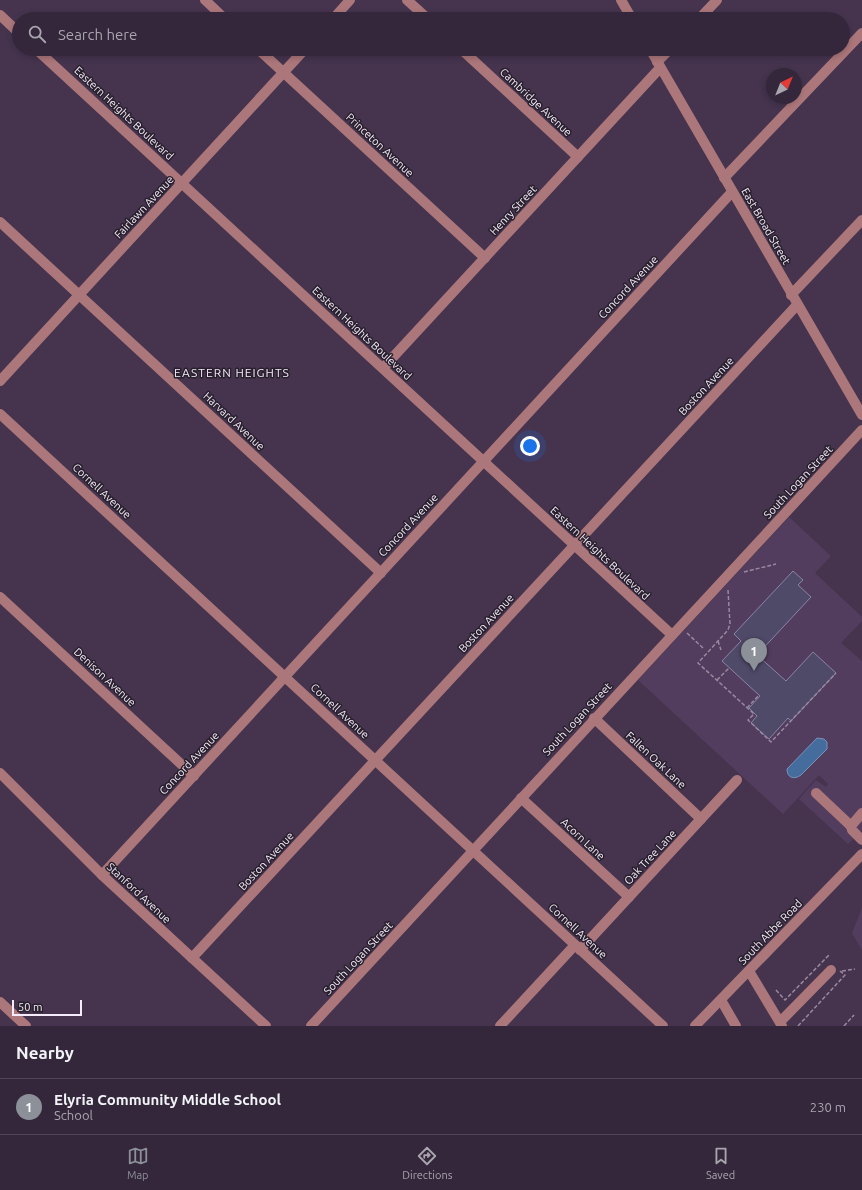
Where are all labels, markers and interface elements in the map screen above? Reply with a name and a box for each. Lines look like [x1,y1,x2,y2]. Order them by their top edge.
search box [12,12,850,56]
icon: search [26,23,48,45]
text: Search here [58,26,137,43]
street label: Eastern Heights Boulevard [72,64,176,162]
street label: Cambridge Avenue [498,66,574,138]
north arrow [766,68,802,104]
street label: Princeton Avenue [344,111,416,179]
street label: Fairlawn Avenue [112,173,176,241]
street label: Henry Street [487,182,539,237]
street label: East Broad Street [739,186,793,267]
street label: Concord Avenue [596,253,660,321]
street label: Eastern Heights Boulevard [310,284,414,382]
street label: Boston Avenue [676,355,736,417]
district label: EASTERN HEIGHTS [174,366,290,379]
street label: Harvard Avenue [201,390,267,452]
your location [520,436,540,456]
street label: South Logan Street [761,443,835,521]
street label: Cornell Avenue [70,461,134,521]
street label: Concord Avenue [376,491,440,559]
street label: Eastern Heights Boulevard [548,504,652,602]
street label: Boston Avenue [456,592,516,654]
pin: 1 [741,638,767,671]
street label: Denison Avenue [72,645,138,709]
street label: South Logan Street [540,680,614,758]
street label: Cornell Avenue [308,681,372,741]
street label: Concord Avenue [157,729,221,797]
street label: Fallen Oak Lane [624,729,688,791]
street label: Acorn Lane [559,816,607,862]
street label: Oak Tree Lane [622,827,678,887]
street label: Boston Avenue [236,830,296,892]
street label: Stanford Avenue [105,860,173,926]
street label: South Abbe Road [736,897,804,967]
street label: Cornell Avenue [546,901,610,961]
street label: South Logan Street [321,919,395,997]
scale bar [12,998,82,1017]
text: 50 m [18,1001,42,1013]
text: Nearby [16,1043,74,1062]
text: Elyria Community Middle School [54,1091,281,1108]
text: 1 [25,1100,33,1114]
text: 230 m [810,1100,846,1114]
text: School [54,1108,93,1122]
tab: Map [127,1145,149,1181]
tab: Directions [402,1145,452,1181]
tab: Saved [706,1145,735,1181]

